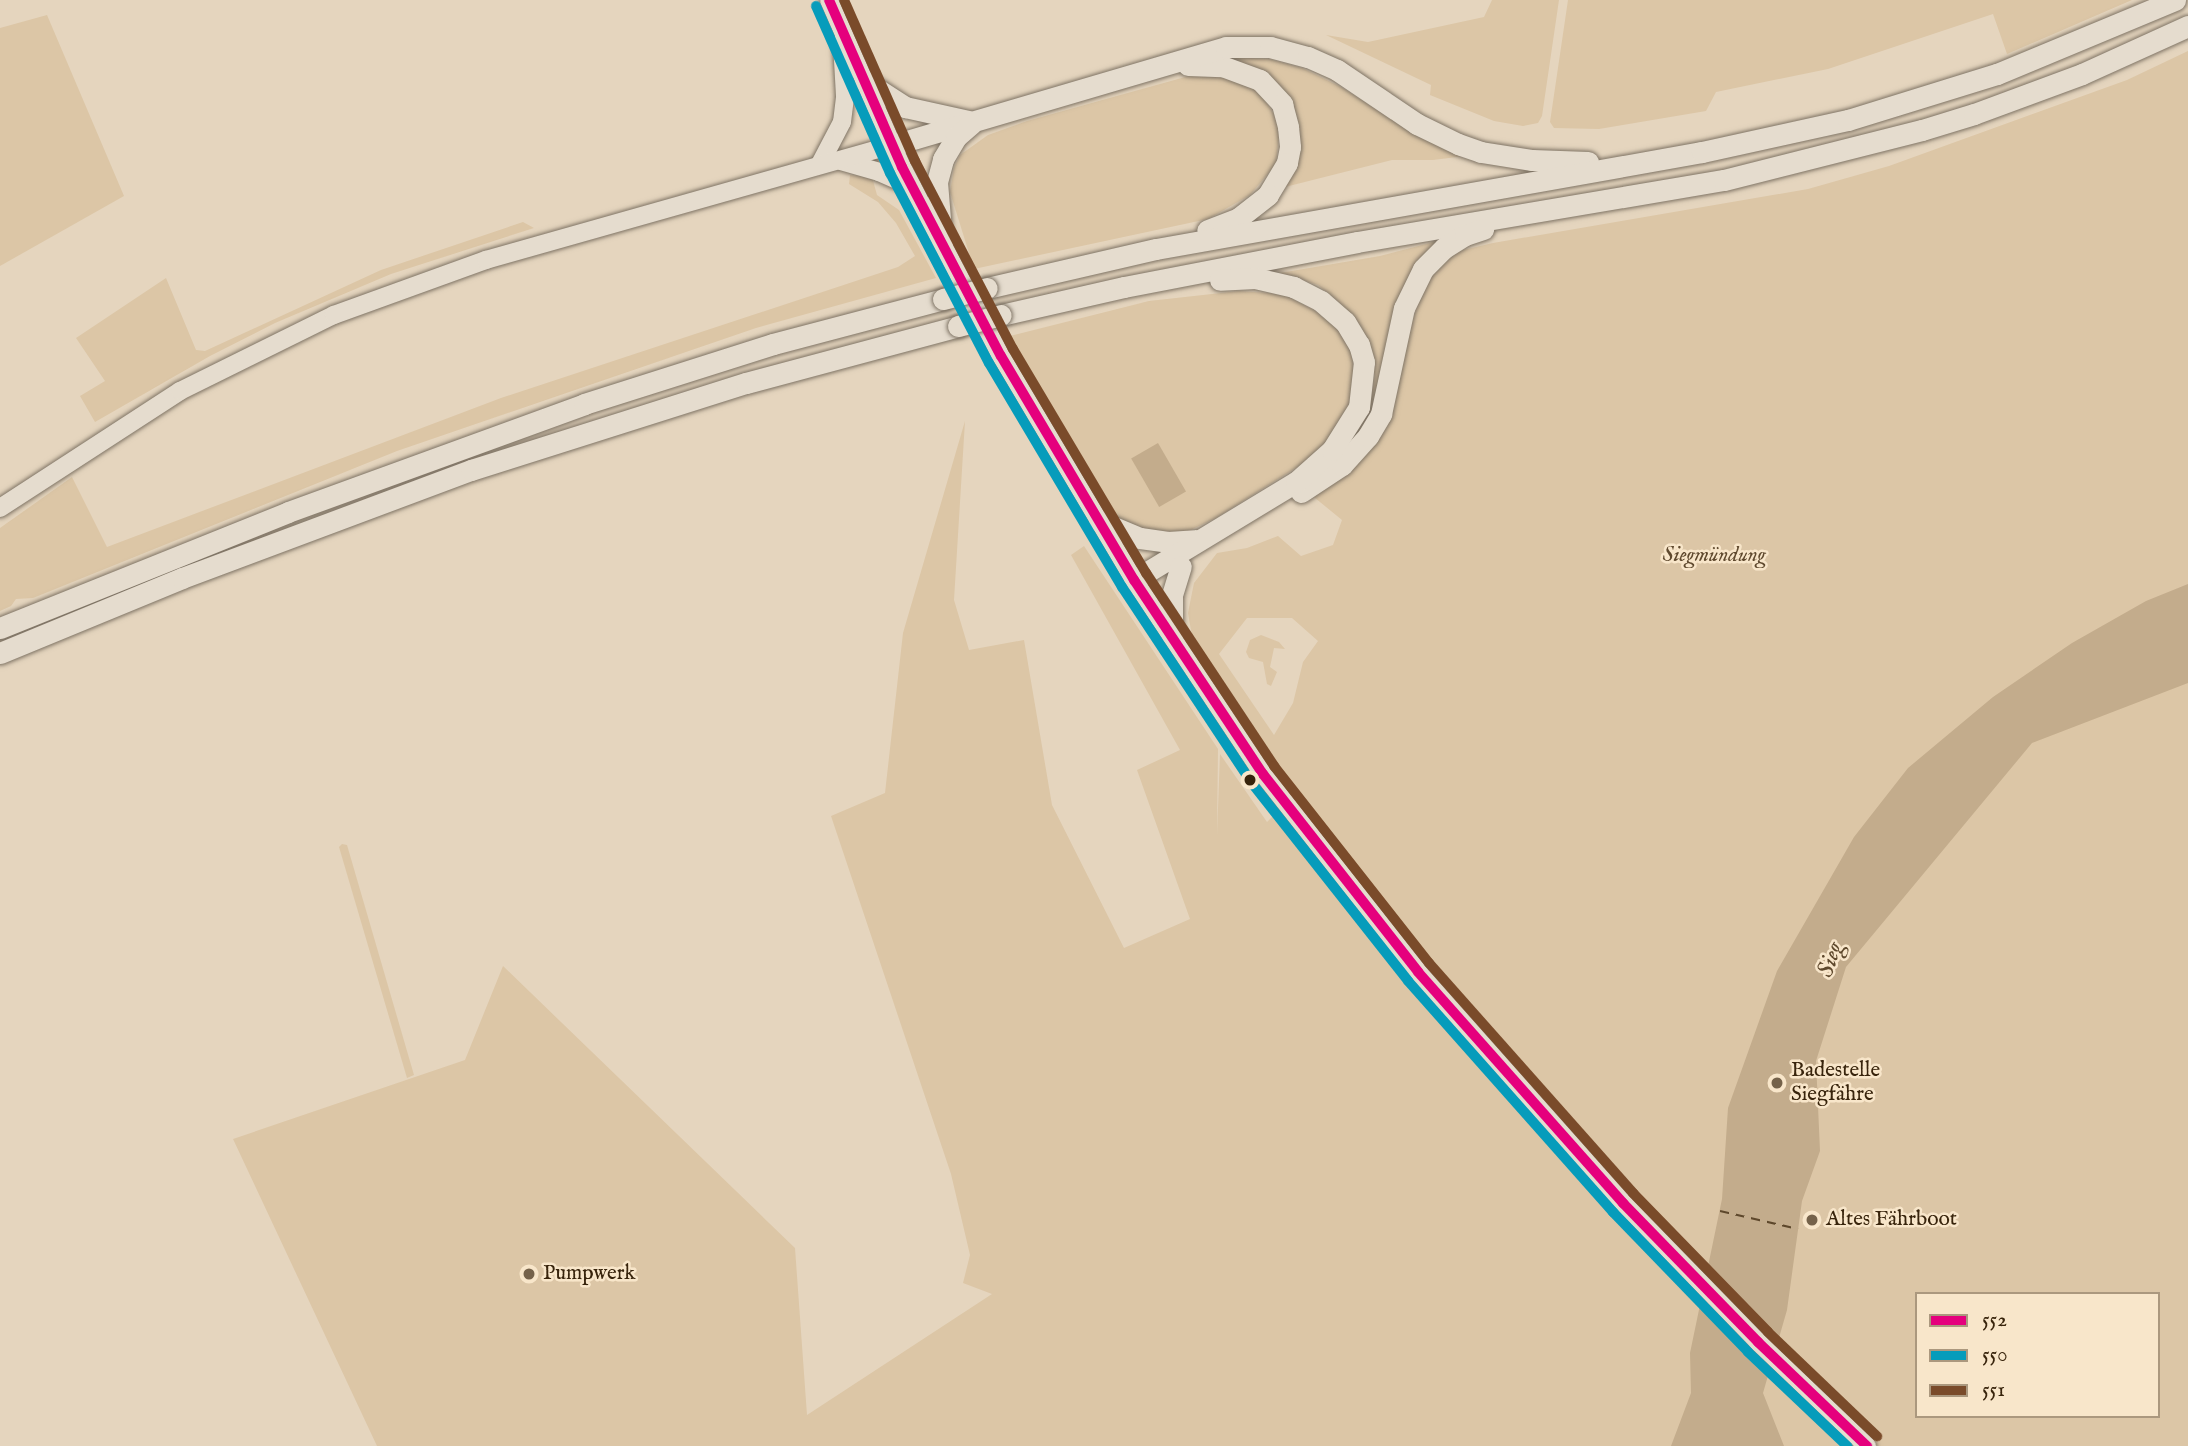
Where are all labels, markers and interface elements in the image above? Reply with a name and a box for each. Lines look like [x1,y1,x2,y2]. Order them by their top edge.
park label: Siegmündung [1663,543,1765,569]
unlabelled marker [1243,773,1257,787]
water label: Sieg [1812,939,1850,981]
place label: Badestelle Siegfähre [1791,1058,1880,1108]
marker: Badestelle Siegfähre [1769,1075,1785,1091]
place label: Altes Fährboot [1826,1207,1957,1233]
marker: Altes Fährboot [1804,1212,1820,1228]
place label: Pumpwerk [543,1261,636,1287]
marker: Pumpwerk [521,1266,537,1282]
legend [1915,1292,2160,1418]
text: 552 [1982,1307,2007,1334]
text: 550 [1982,1342,2007,1369]
text: 551 [1982,1377,2005,1404]

